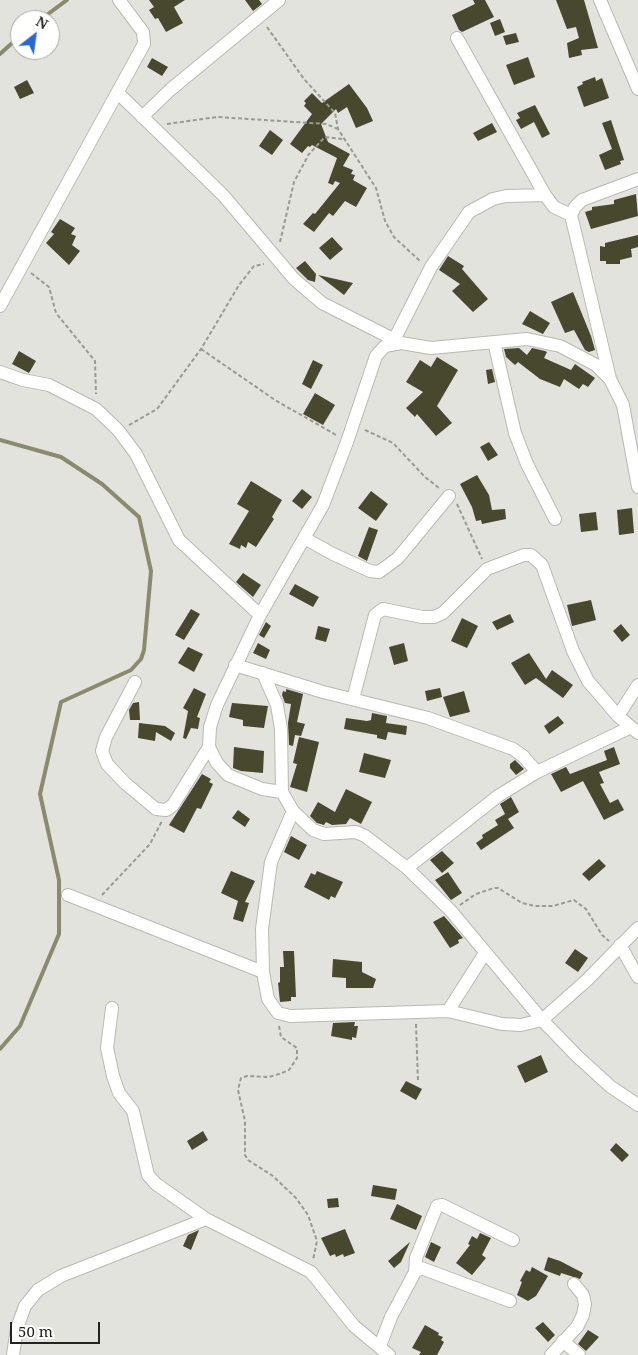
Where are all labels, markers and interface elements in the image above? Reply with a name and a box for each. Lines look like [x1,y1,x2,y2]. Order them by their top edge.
north arrow [10,10,60,60]
text: N [33,11,52,33]
scale bar [12,1312,102,1344]
text: 50 m [18,1321,53,1341]

